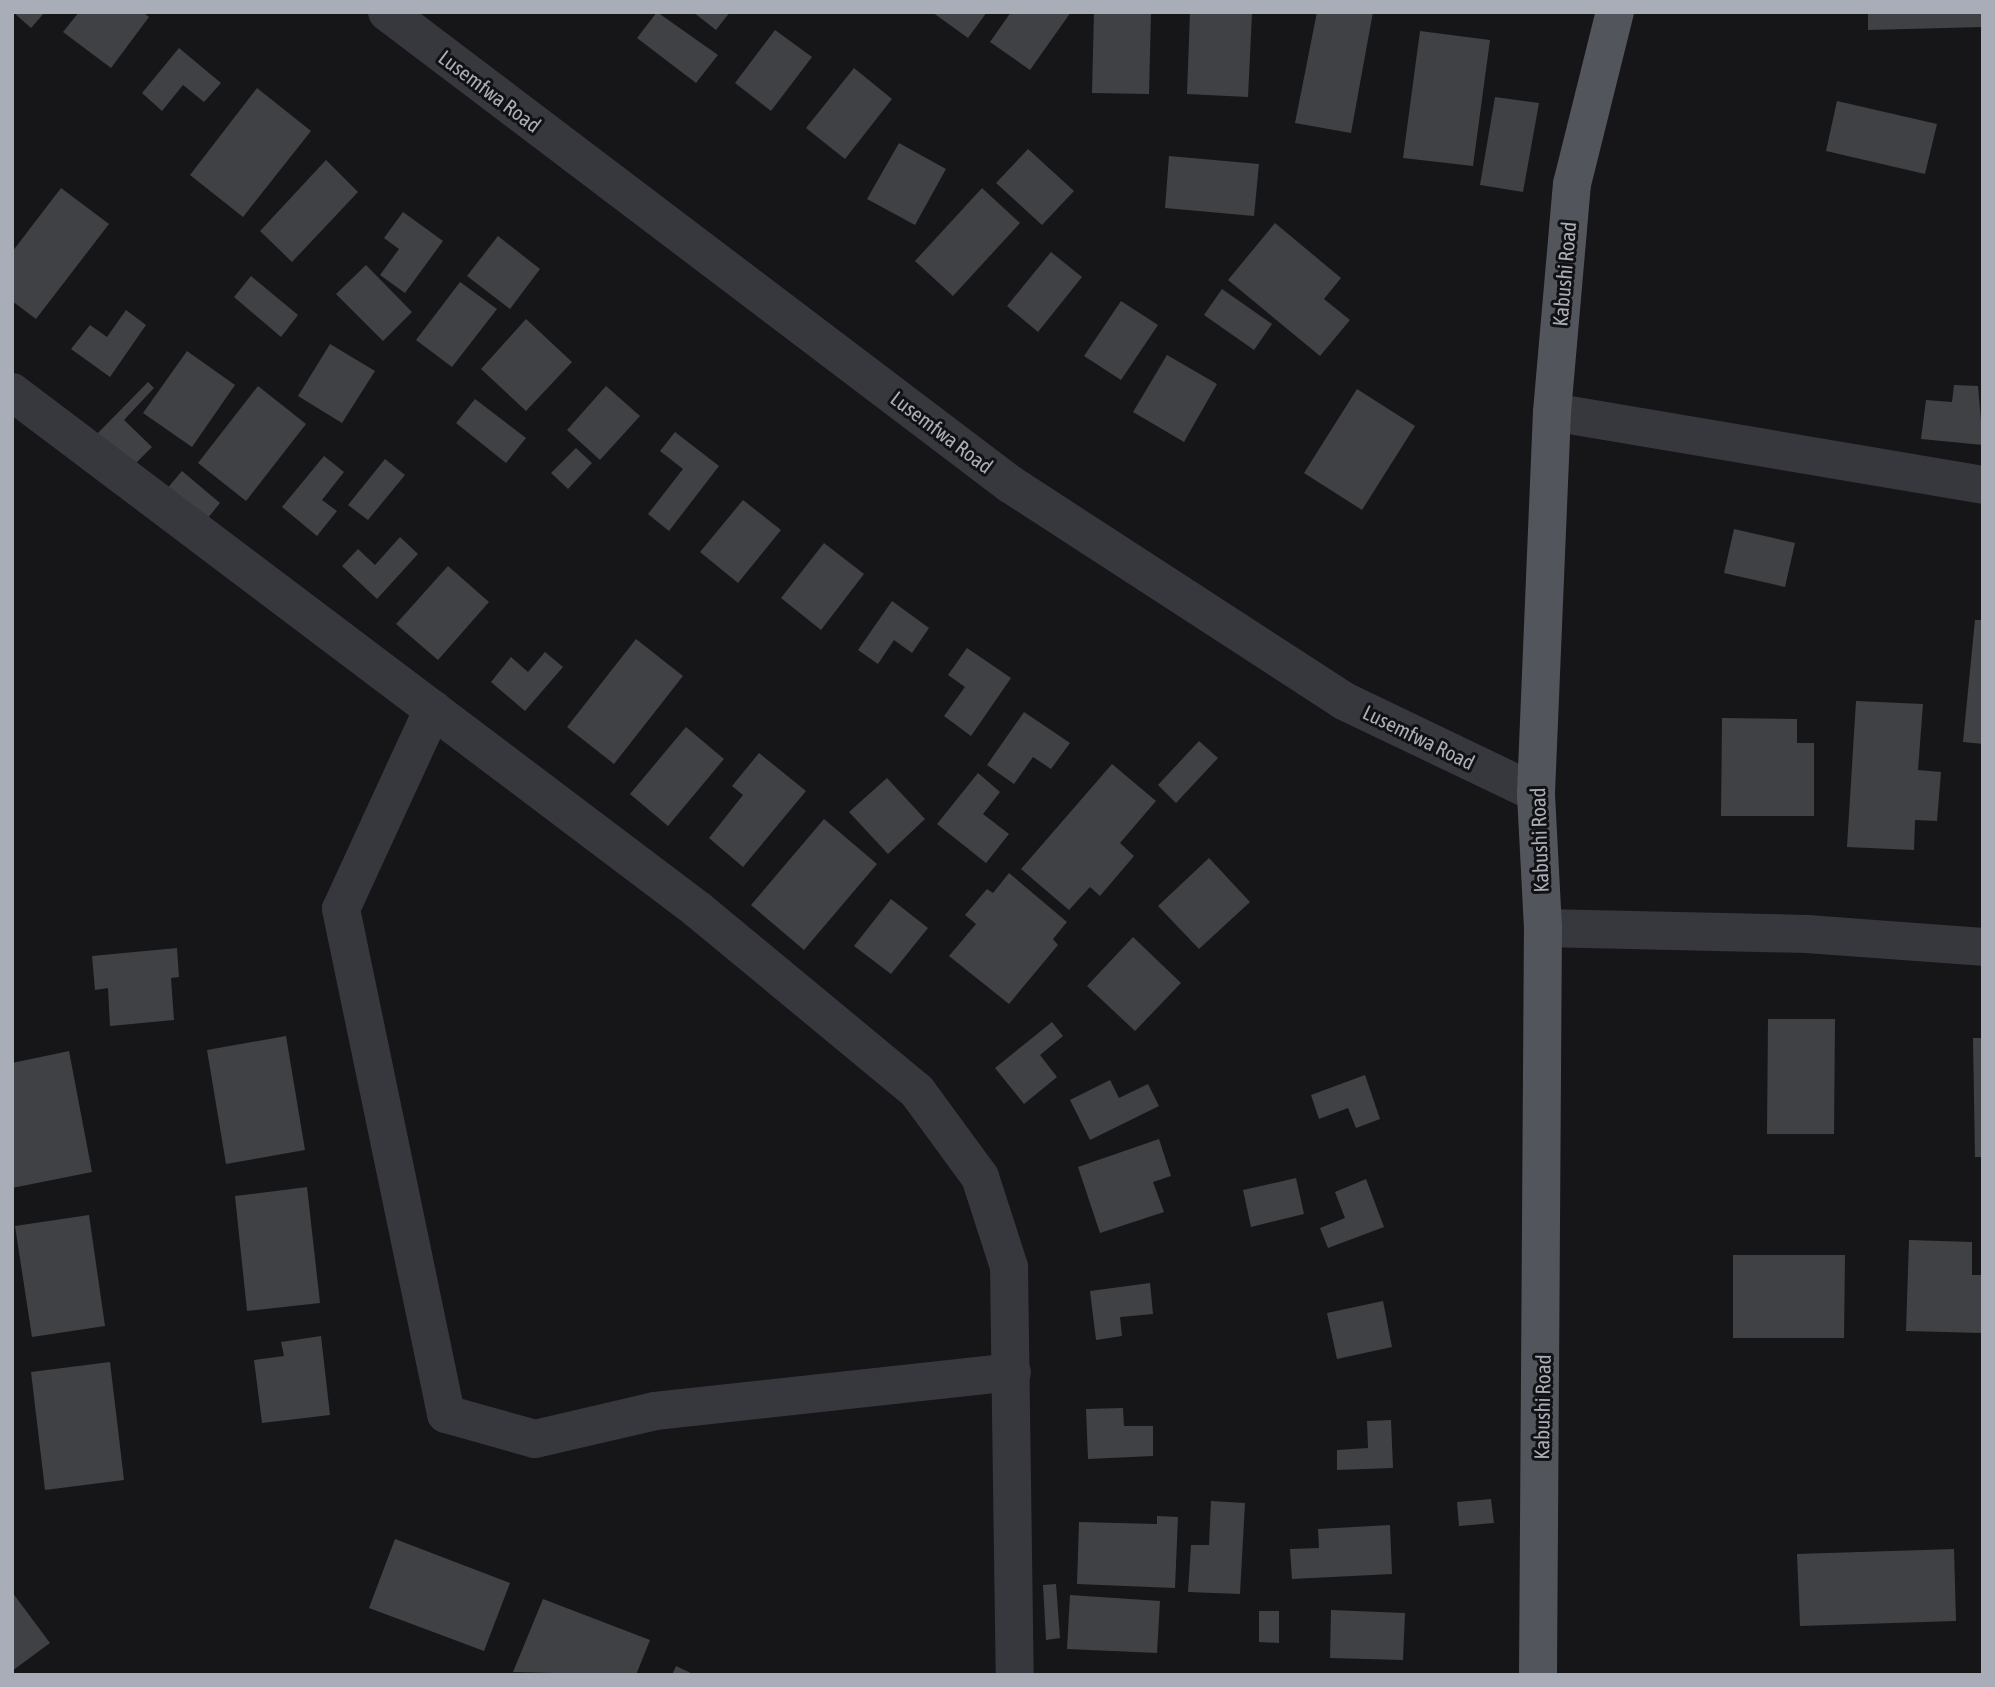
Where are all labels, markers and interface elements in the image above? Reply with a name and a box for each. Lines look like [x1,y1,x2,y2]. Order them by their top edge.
street label: Lusemfwa Road [434,44,546,138]
street label: Kabushi Road [1547,221,1581,327]
street label: Lusemfwa Road [886,385,998,479]
street label: Lusemfwa Road [1359,699,1479,775]
street label: Kabushi Road [1525,787,1553,893]
street label: Kabushi Road [1528,1354,1556,1460]

